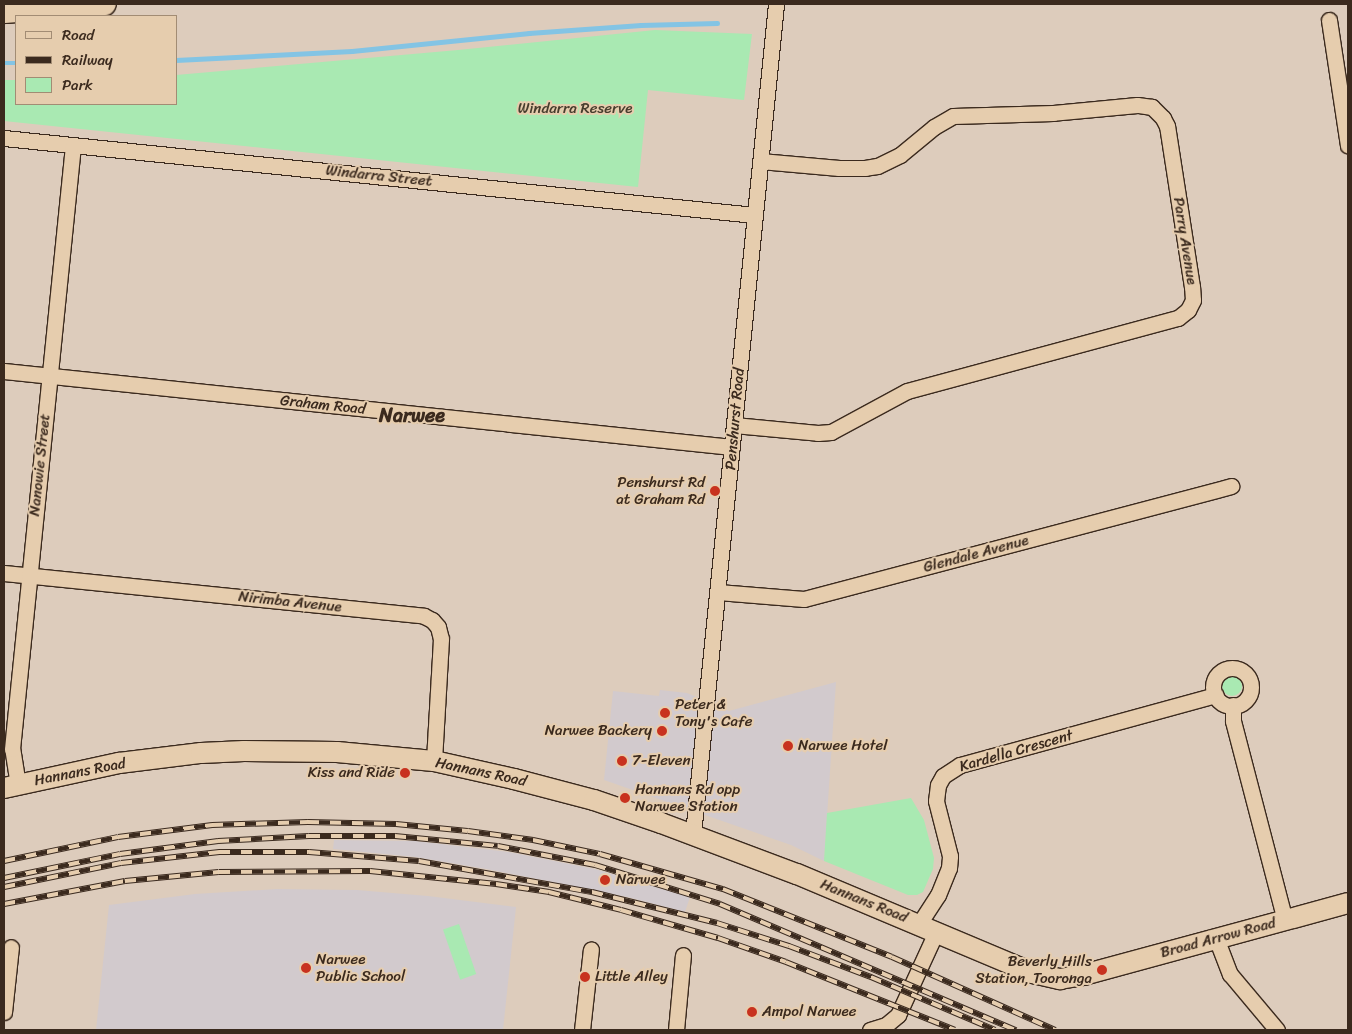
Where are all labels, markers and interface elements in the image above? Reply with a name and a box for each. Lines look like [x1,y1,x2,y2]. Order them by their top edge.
legend [15,15,178,105]
text: Road [62,22,94,48]
text: Railway [62,47,113,73]
text: Park [62,72,93,98]
park label: Windarra Reserve [518,100,632,118]
street label: Windarra Street [325,161,433,191]
street label: Parry Avenue [1169,196,1201,286]
street label: Penshurst Road [722,367,748,471]
street label: Graham Road [279,392,367,418]
district label: Narwee [379,403,445,427]
street label: Nanowie Street [26,413,54,517]
place label: Penshurst Rd at Graham Rd [616,473,705,508]
marker: Penshurst Rd at Graham Rd [709,485,721,497]
street label: Glendale Avenue [921,531,1031,577]
street label: Nirimba Avenue [238,588,342,616]
place label: Peter & Tony's Cafe [675,695,752,730]
marker: Peter & Tony's Cafe [659,707,671,719]
place label: Narwee Backery [545,722,652,740]
marker: Narwee Backery [656,725,668,737]
street label: Kardella Crescent [957,726,1075,776]
place label: Narwee Hotel [798,737,888,755]
marker: Narwee Hotel [782,740,794,752]
place label: 7-Eleven [632,752,691,770]
street label: Hannans Road [33,754,127,790]
street label: Hannans Road [434,754,528,790]
marker: 7-Eleven [616,755,628,767]
place label: Kiss and Ride [308,764,395,782]
marker: Kiss and Ride [399,767,411,779]
place label: Hannans Rd opp Narwee Station [635,780,740,815]
marker: Hannans Rd opp Narwee Station [619,792,631,804]
place label: Narwee [616,871,665,889]
marker: Narwee [598,873,612,887]
street label: Hannans Road [818,875,910,927]
street label: Broad Arrow Road [1158,914,1278,962]
place label: Narwee Public School [316,950,405,985]
place label: Beverly Hills Station, Tooronga [975,952,1092,987]
marker: Narwee Public School [300,962,312,974]
marker: Beverly Hills Station, Tooronga [1096,964,1108,976]
place label: Little Alley [595,968,668,986]
marker: Little Alley [579,971,591,983]
place label: Ampol Narwee [762,1003,856,1021]
marker: Ampol Narwee [746,1006,758,1018]

